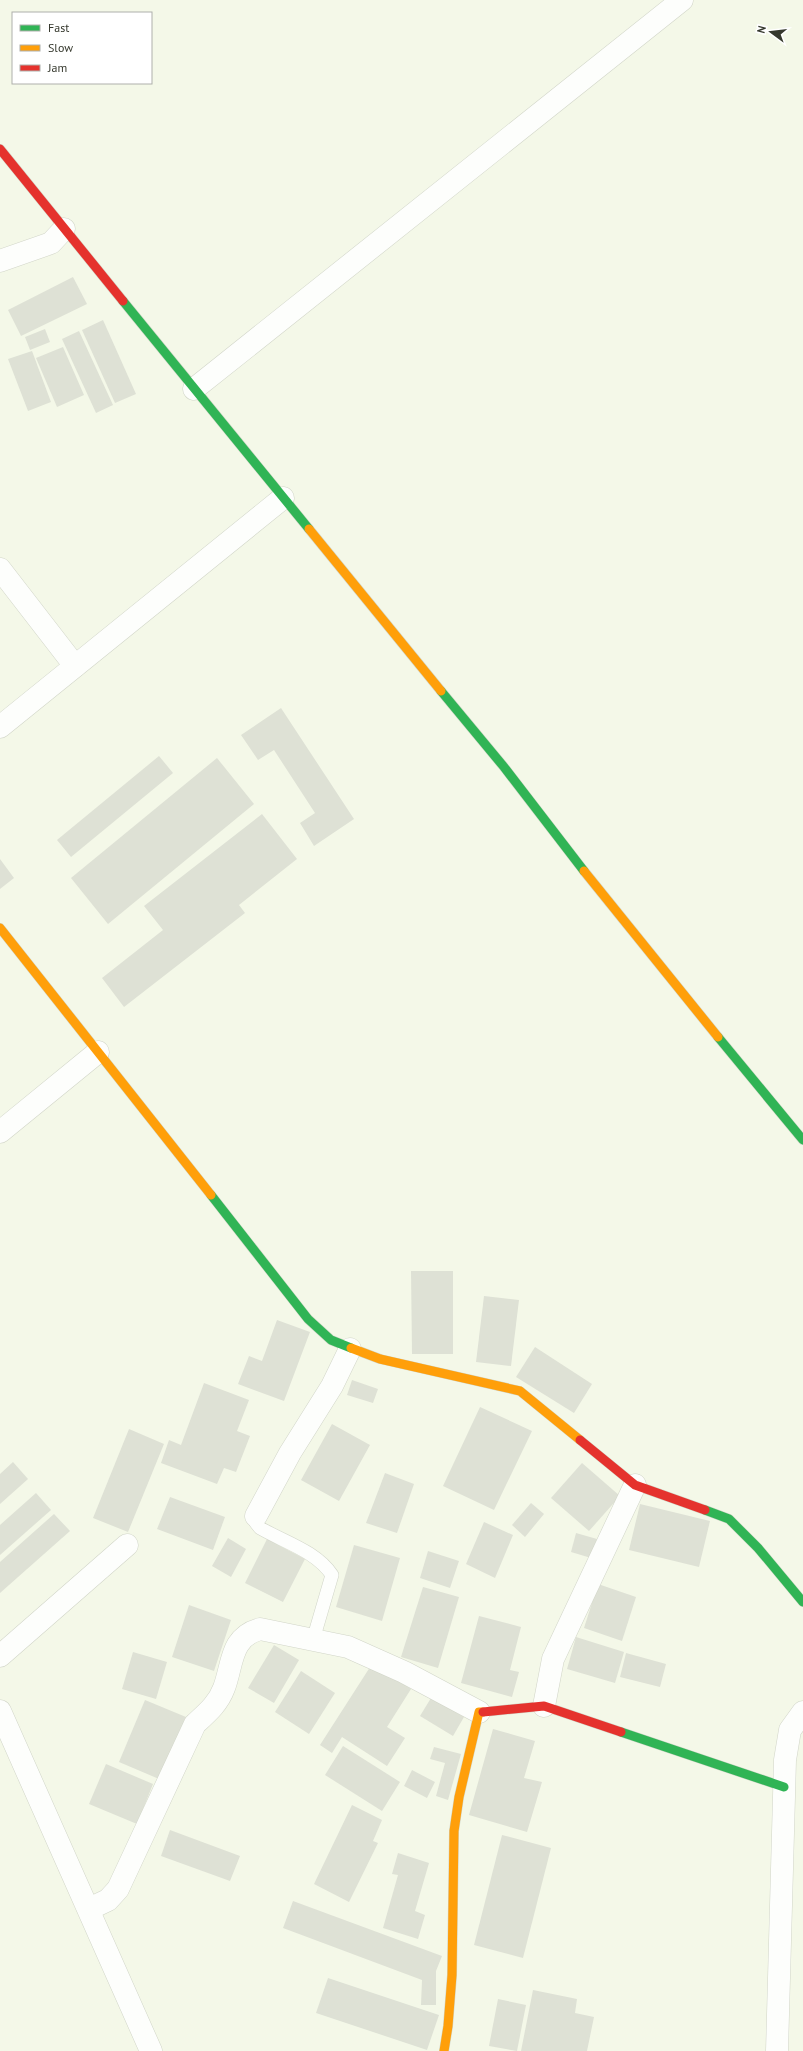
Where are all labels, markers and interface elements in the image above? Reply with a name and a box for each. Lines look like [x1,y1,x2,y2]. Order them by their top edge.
legend [12,12,152,84]
north arrow [751,12,791,52]
text: Fast [48,20,69,35]
text: N [754,24,769,35]
text: Slow [48,40,73,55]
text: Jam [47,60,67,75]

